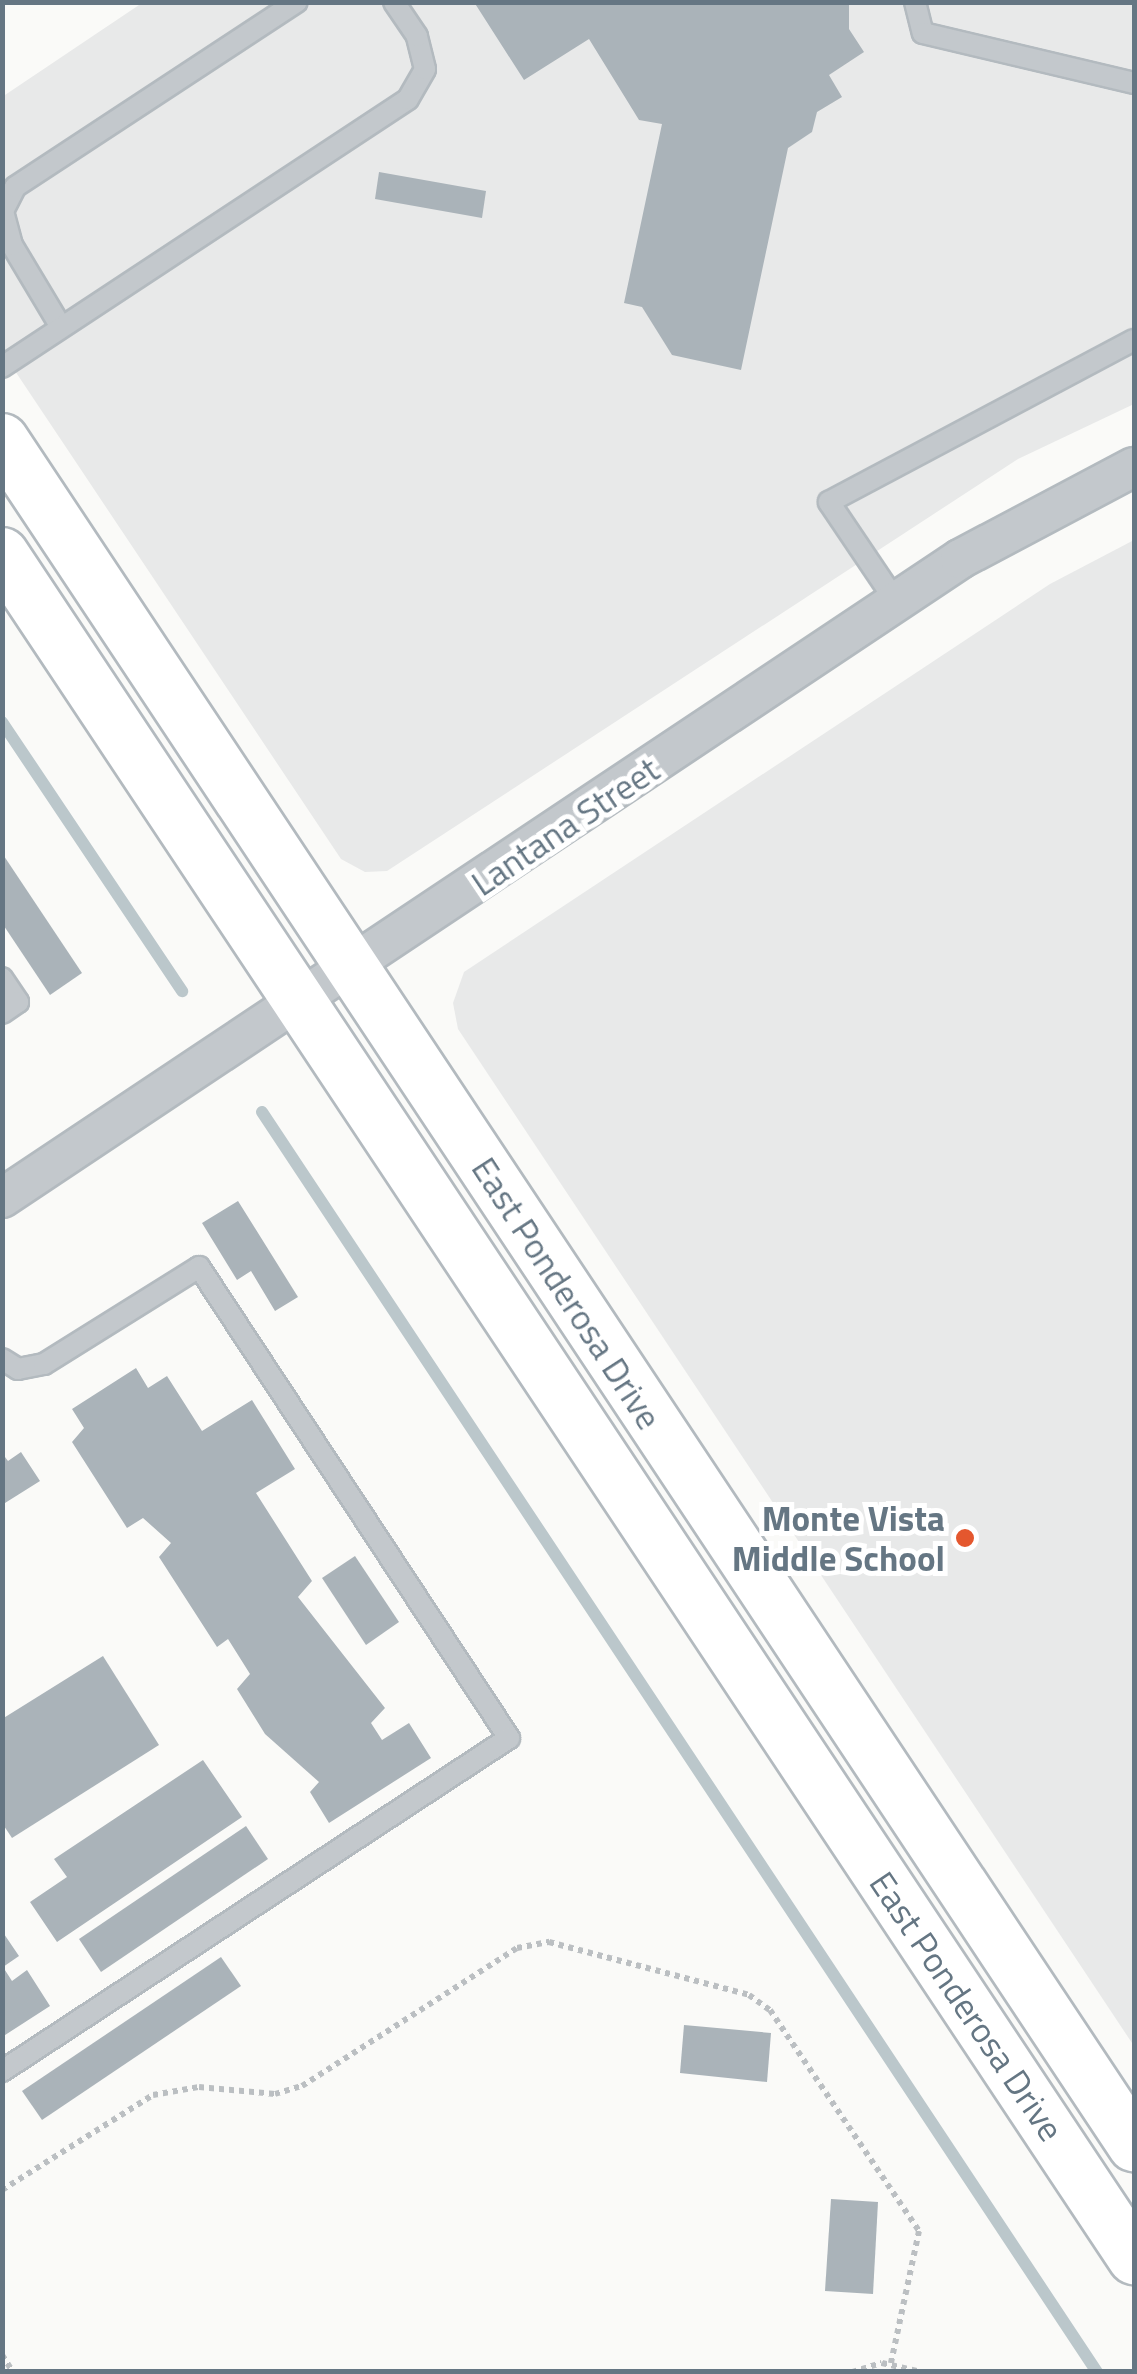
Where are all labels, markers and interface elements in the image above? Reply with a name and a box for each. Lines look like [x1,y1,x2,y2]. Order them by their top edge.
street label: Lantana Street [463,748,667,904]
street label: East Ponderosa Drive [463,1149,671,1437]
place label: Monte Vista Middle School [732,1497,945,1579]
marker: Monte Vista Middle School [954,1527,976,1549]
street label: East Ponderosa Drive [861,1863,1073,2149]

